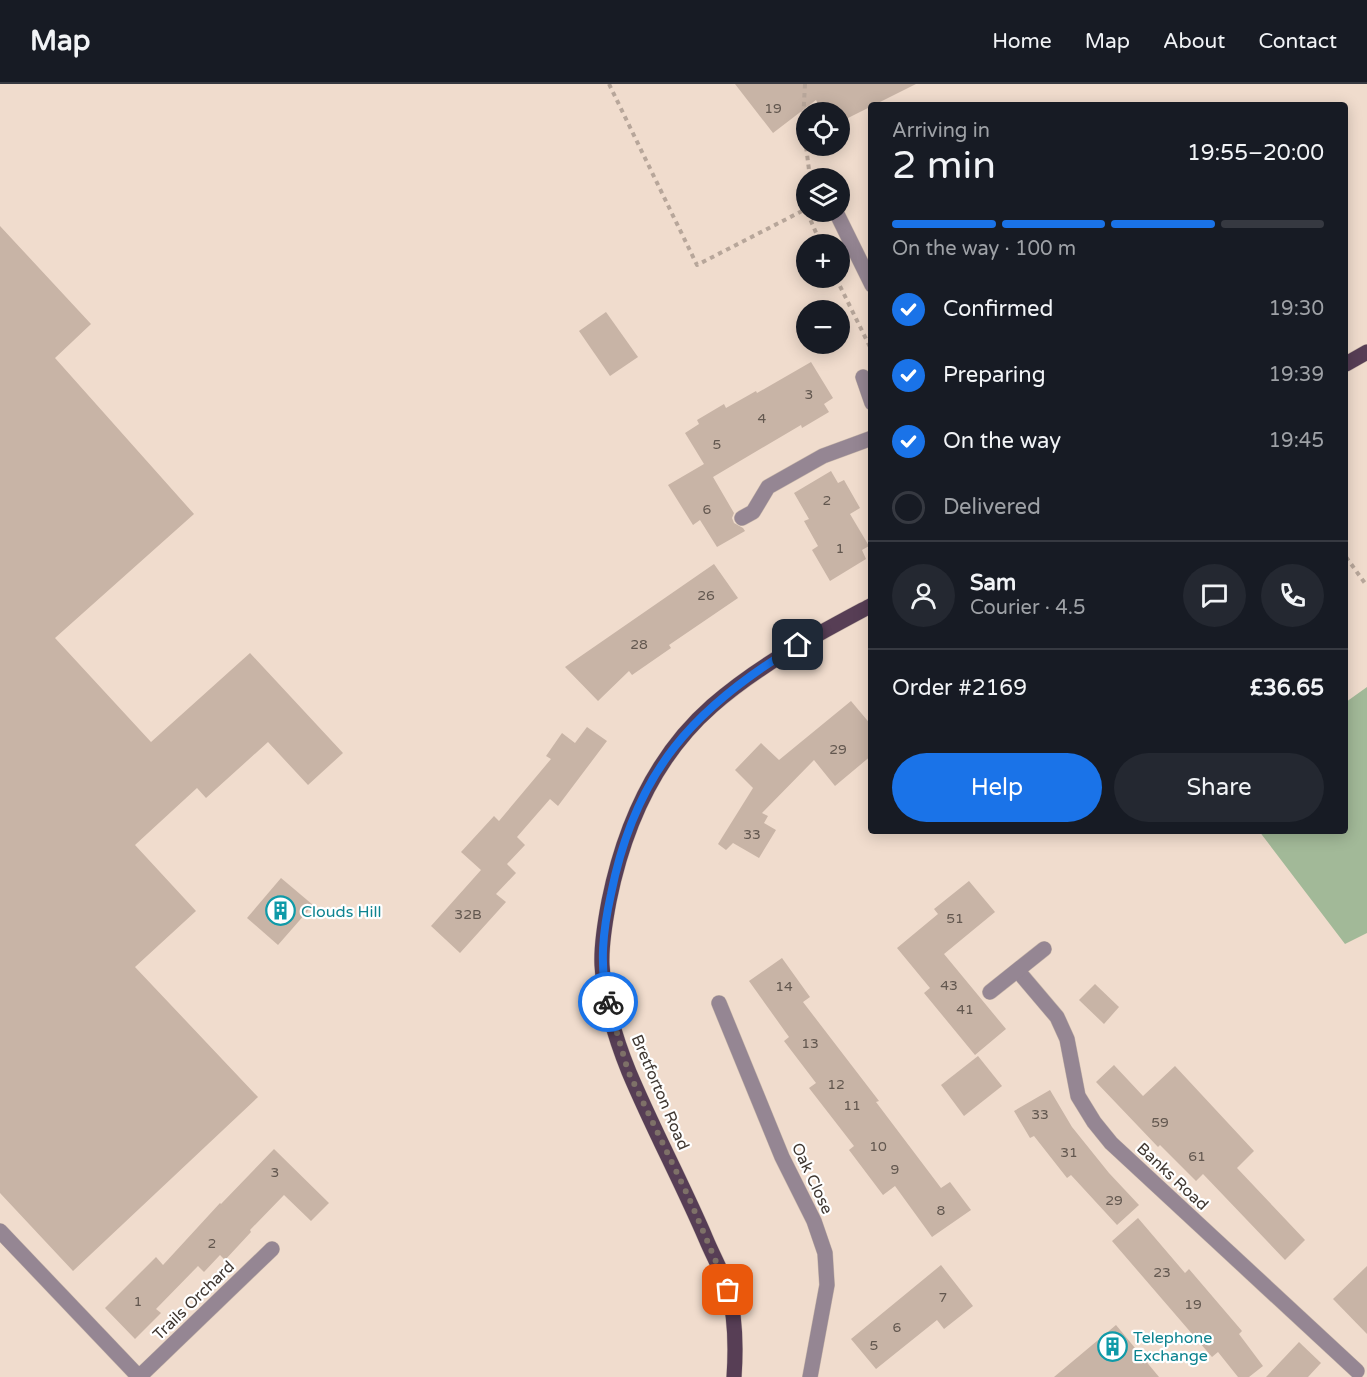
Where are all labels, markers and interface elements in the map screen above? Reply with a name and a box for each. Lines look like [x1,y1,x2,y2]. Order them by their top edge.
text: Map [30,24,90,58]
text: Home [992,29,1052,54]
text: Map [1085,29,1130,54]
text: About [1163,29,1225,54]
text: Contact [1258,29,1337,54]
house number: 19 [764,100,782,117]
map controls [796,102,850,354]
button: locate [796,102,850,156]
text: Arriving in [892,119,990,143]
text: 19:55–20:00 [1187,140,1324,166]
text: 2 min [892,142,996,189]
button: layers [796,168,850,222]
button: + [796,234,850,288]
text: On the way · 100 m [892,237,1076,261]
icon: check [892,293,925,326]
text: Confirmed [943,296,1053,322]
text: 19:30 [1269,297,1324,321]
button: − [796,300,850,354]
icon: check [892,359,925,392]
text: Preparing [943,362,1046,388]
text: 19:39 [1269,363,1324,387]
house number: 3 [805,386,813,403]
house number: 4 [758,410,767,427]
icon: check [892,425,925,458]
text: On the way [943,428,1061,454]
text: 19:45 [1269,429,1324,453]
house number: 5 [713,436,721,453]
house number: 2 [823,492,831,509]
text: Delivered [943,494,1041,520]
house number: 6 [703,501,712,518]
house number: 1 [836,540,844,557]
button: person [892,564,955,627]
button: chat [1183,564,1246,627]
button: phone [1261,564,1324,627]
text: Sam [970,570,1016,596]
house number: 26 [697,587,715,604]
text: Courier · 4.5 [970,596,1085,620]
pin [772,619,823,670]
icon: home [781,628,814,661]
house number: 28 [630,636,648,653]
text: Order #2169 [892,675,1027,701]
text: £36.65 [1250,675,1324,701]
house number: 29 [829,741,847,758]
button: Help [892,753,1102,822]
button: Share [1114,753,1324,822]
house number: 33 [743,826,761,843]
building icon: Clouds Hill [264,895,296,927]
place label: Clouds Hill [301,902,381,922]
house number: 32B [454,906,482,923]
house number: 51 [946,910,964,927]
courier [578,972,638,1032]
house number: 43 [940,977,958,994]
house number: 14 [775,978,793,995]
icon: bike [592,986,625,1019]
house number: 41 [956,1001,974,1018]
street label: Bretforton Road [627,1032,693,1153]
house number: 13 [801,1035,819,1052]
house number: 12 [827,1076,845,1093]
house number: 11 [843,1097,861,1114]
house number: 33 [1031,1106,1049,1123]
house number: 59 [1151,1114,1169,1131]
house number: 10 [869,1138,887,1155]
street label: Banks Road [1132,1139,1212,1215]
street label: Oak Close [787,1140,837,1217]
house number: 31 [1060,1144,1078,1161]
house number: 61 [1188,1148,1206,1165]
house number: 9 [891,1161,899,1178]
house number: 3 [271,1164,279,1181]
house number: 29 [1105,1192,1123,1209]
house number: 8 [937,1202,946,1219]
house number: 2 [208,1235,216,1252]
street label: Trails Orchard [149,1257,239,1345]
pin [702,1264,753,1315]
house number: 23 [1153,1264,1171,1281]
icon: bag [711,1273,744,1306]
house number: 7 [939,1289,947,1306]
house number: 1 [134,1293,142,1310]
house number: 19 [1184,1296,1202,1313]
house number: 6 [893,1319,902,1336]
place label: Telephone Exchange [1133,1328,1212,1366]
building icon: Telephone Exchange [1096,1330,1128,1362]
house number: 5 [870,1337,878,1354]

